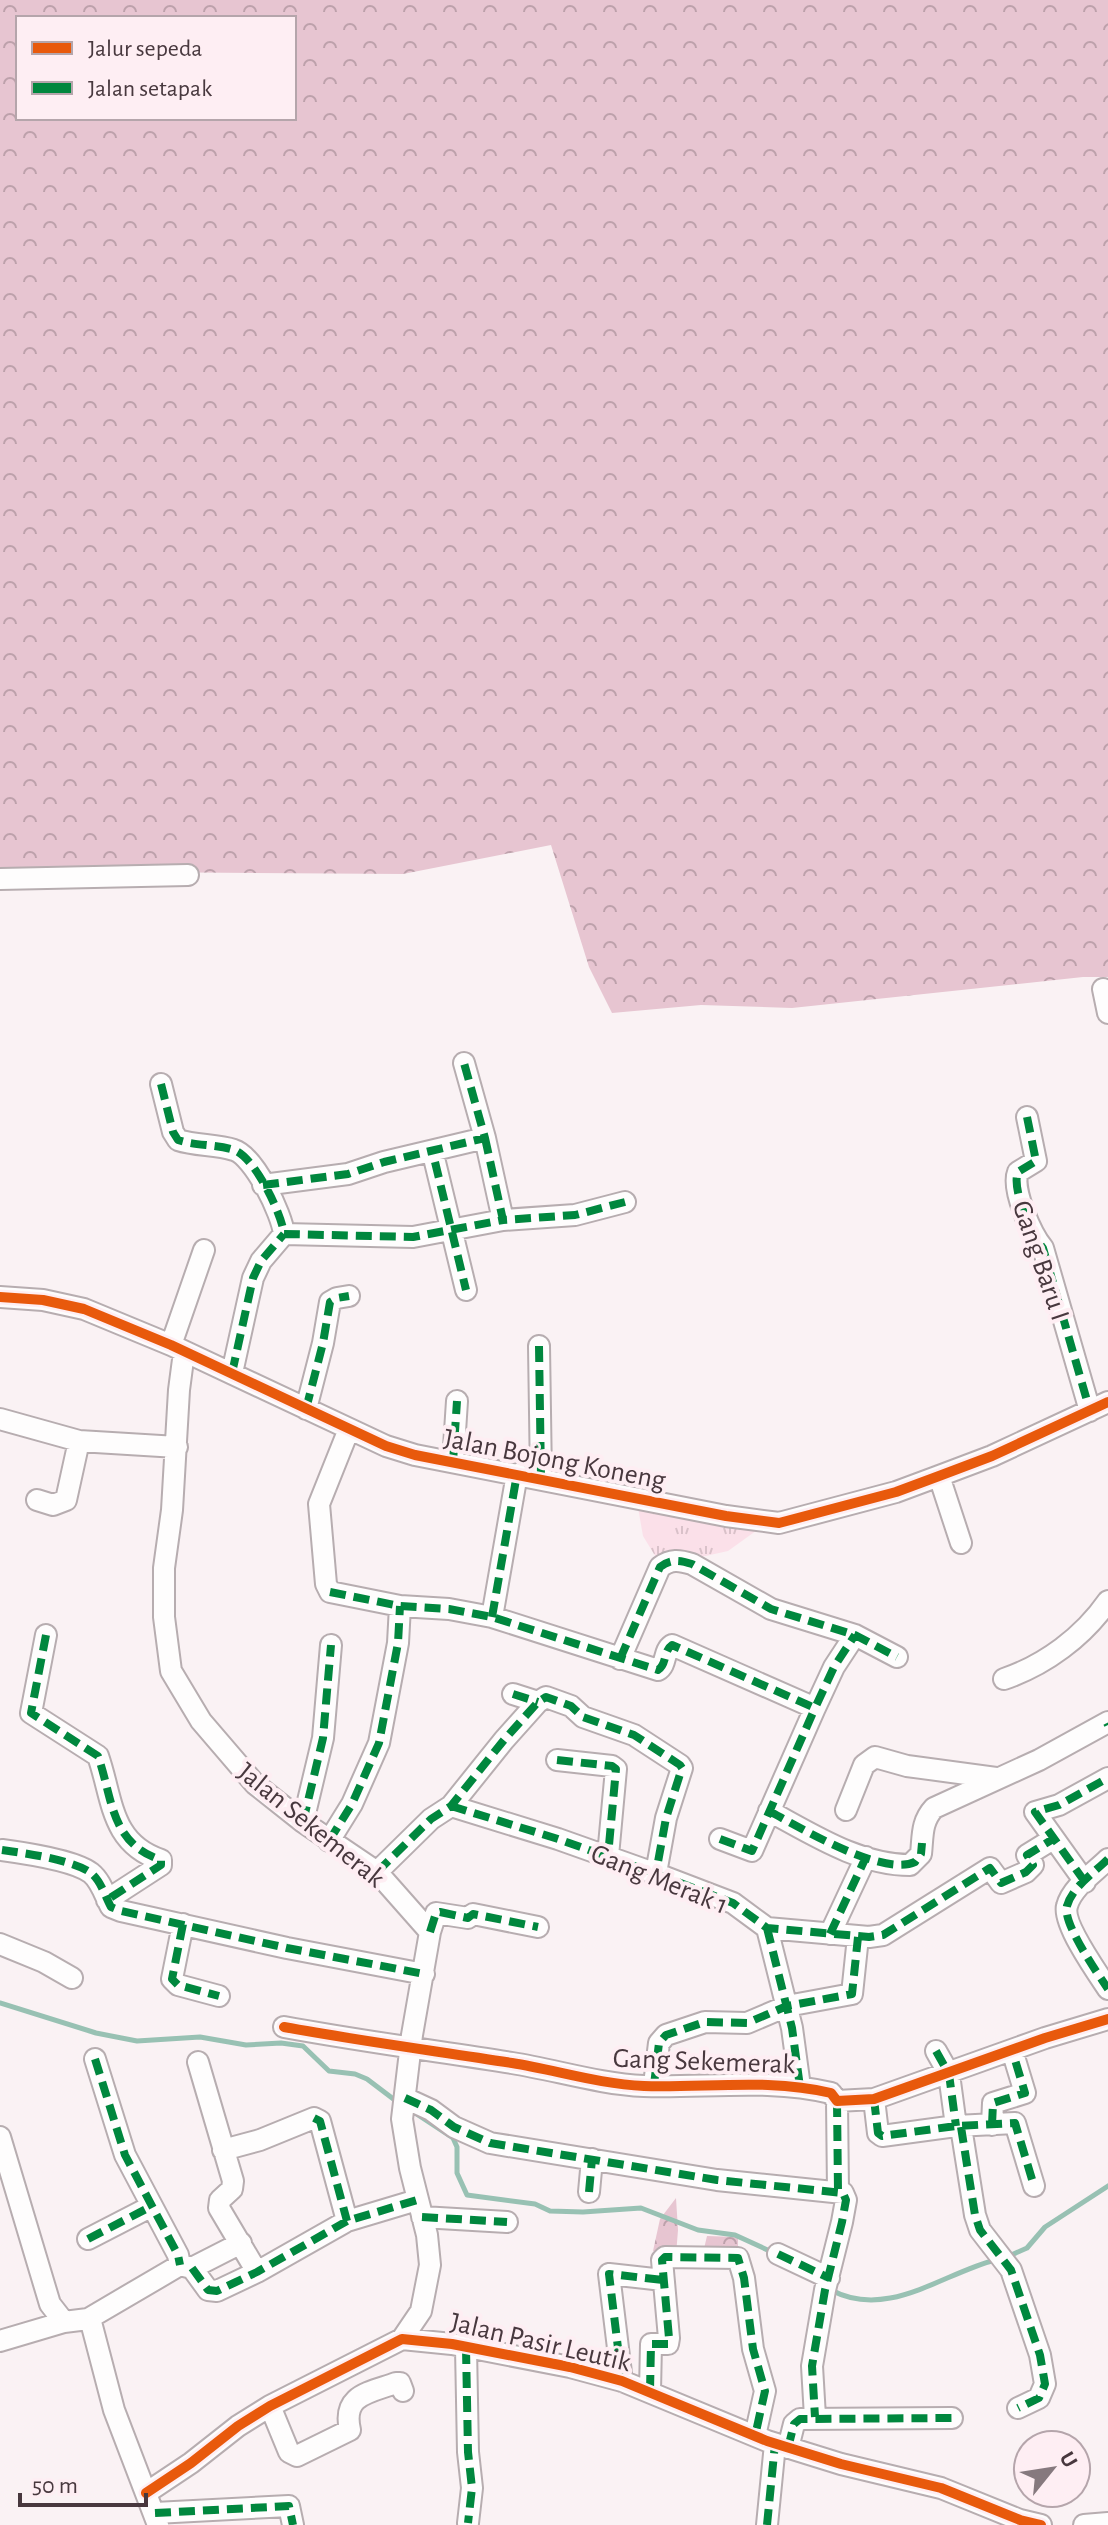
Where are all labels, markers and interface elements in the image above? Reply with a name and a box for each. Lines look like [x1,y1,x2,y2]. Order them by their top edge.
legend [16,16,296,120]
text: Jalur sepeda [88,37,202,61]
text: Jalan setapak [88,77,212,101]
street label: Gang Baru I [1007,1197,1074,1324]
street label: Jalan Bojong Koneng [441,1425,668,1495]
street label: Jalan Sekemerak [232,1758,390,1893]
street label: Gang Merak 1 [587,1840,732,1920]
street label: Gang Sekemerak [612,2045,796,2079]
street label: Jalan Pasir Leutik [448,2309,634,2377]
north arrow [1012,2429,1092,2509]
text: U [1055,2448,1081,2471]
scale bar [20,2457,146,2507]
text: 50 m [32,2474,78,2498]

